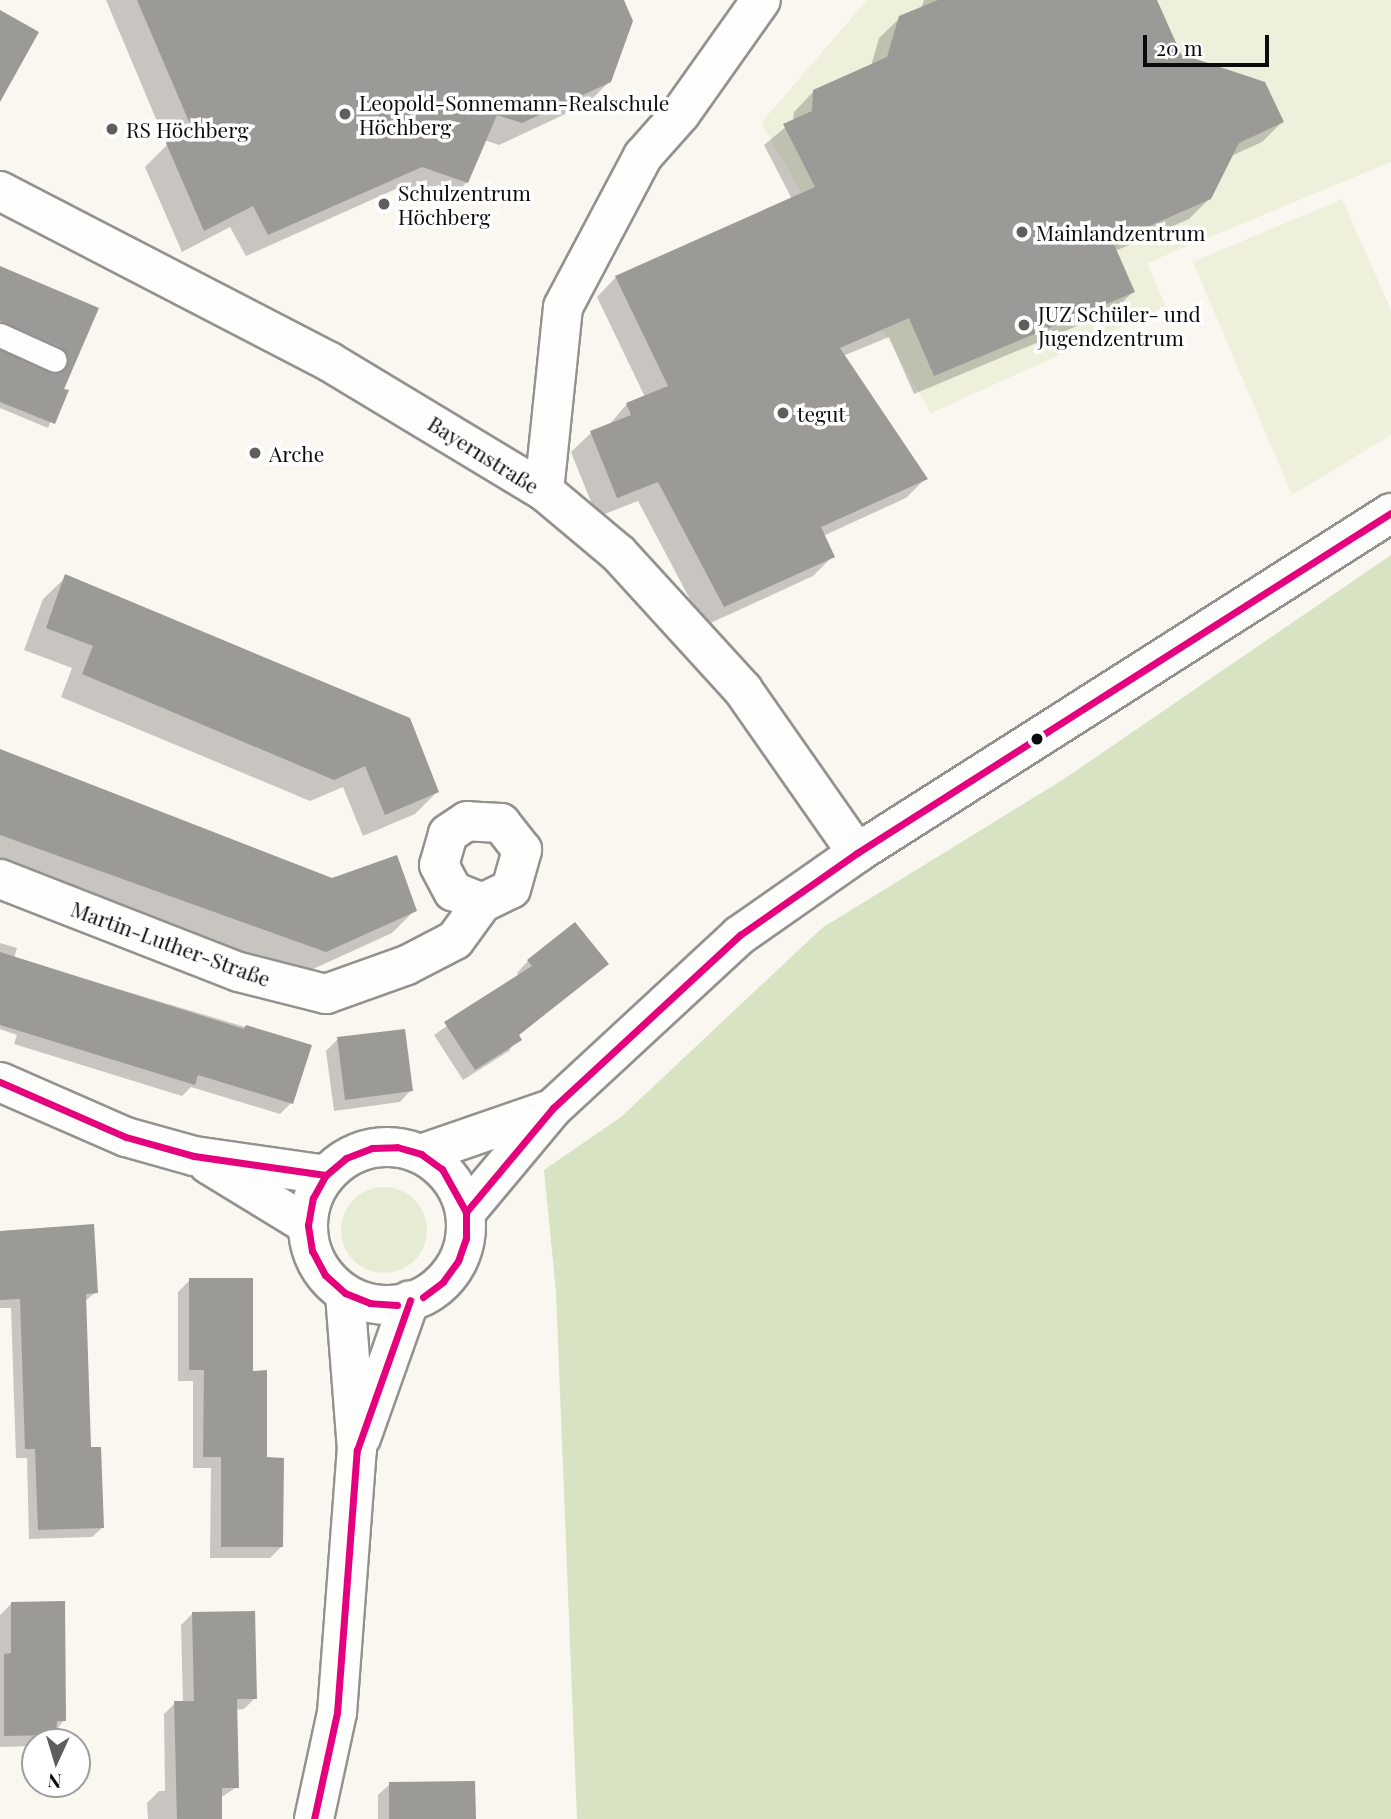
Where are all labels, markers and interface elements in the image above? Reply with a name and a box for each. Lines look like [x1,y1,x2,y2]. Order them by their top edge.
scale bar [1146,21,1272,65]
text: 20 m [1156,33,1203,61]
place label: Leopold-Sonnemann-Realschule Höchberg [359,89,669,139]
marker: Leopold-Sonnemann-Realschule Höchberg [337,106,353,122]
place label: RS Höchberg [126,116,249,142]
marker: RS Höchberg [104,121,120,137]
place label: Schulzentrum Höchberg [398,179,531,229]
marker: Schulzentrum Höchberg [376,196,392,212]
place label: Mainlandzentrum [1036,219,1205,245]
marker: Mainlandzentrum [1014,224,1030,240]
place label: JUZ Schüler- und Jugendzentrum [1038,300,1201,350]
marker: JUZ Schüler- und Jugendzentrum [1016,317,1032,333]
place label: tegut [797,400,846,426]
marker: tegut [775,405,791,421]
street label: Bayernstraße [424,410,544,498]
place label: Arche [269,440,324,466]
marker: Arche [247,445,263,461]
unlabelled marker [1030,732,1044,746]
street label: Martin-Luther-Straße [68,895,274,991]
north arrow [21,1728,91,1798]
text: N [47,1769,62,1795]

